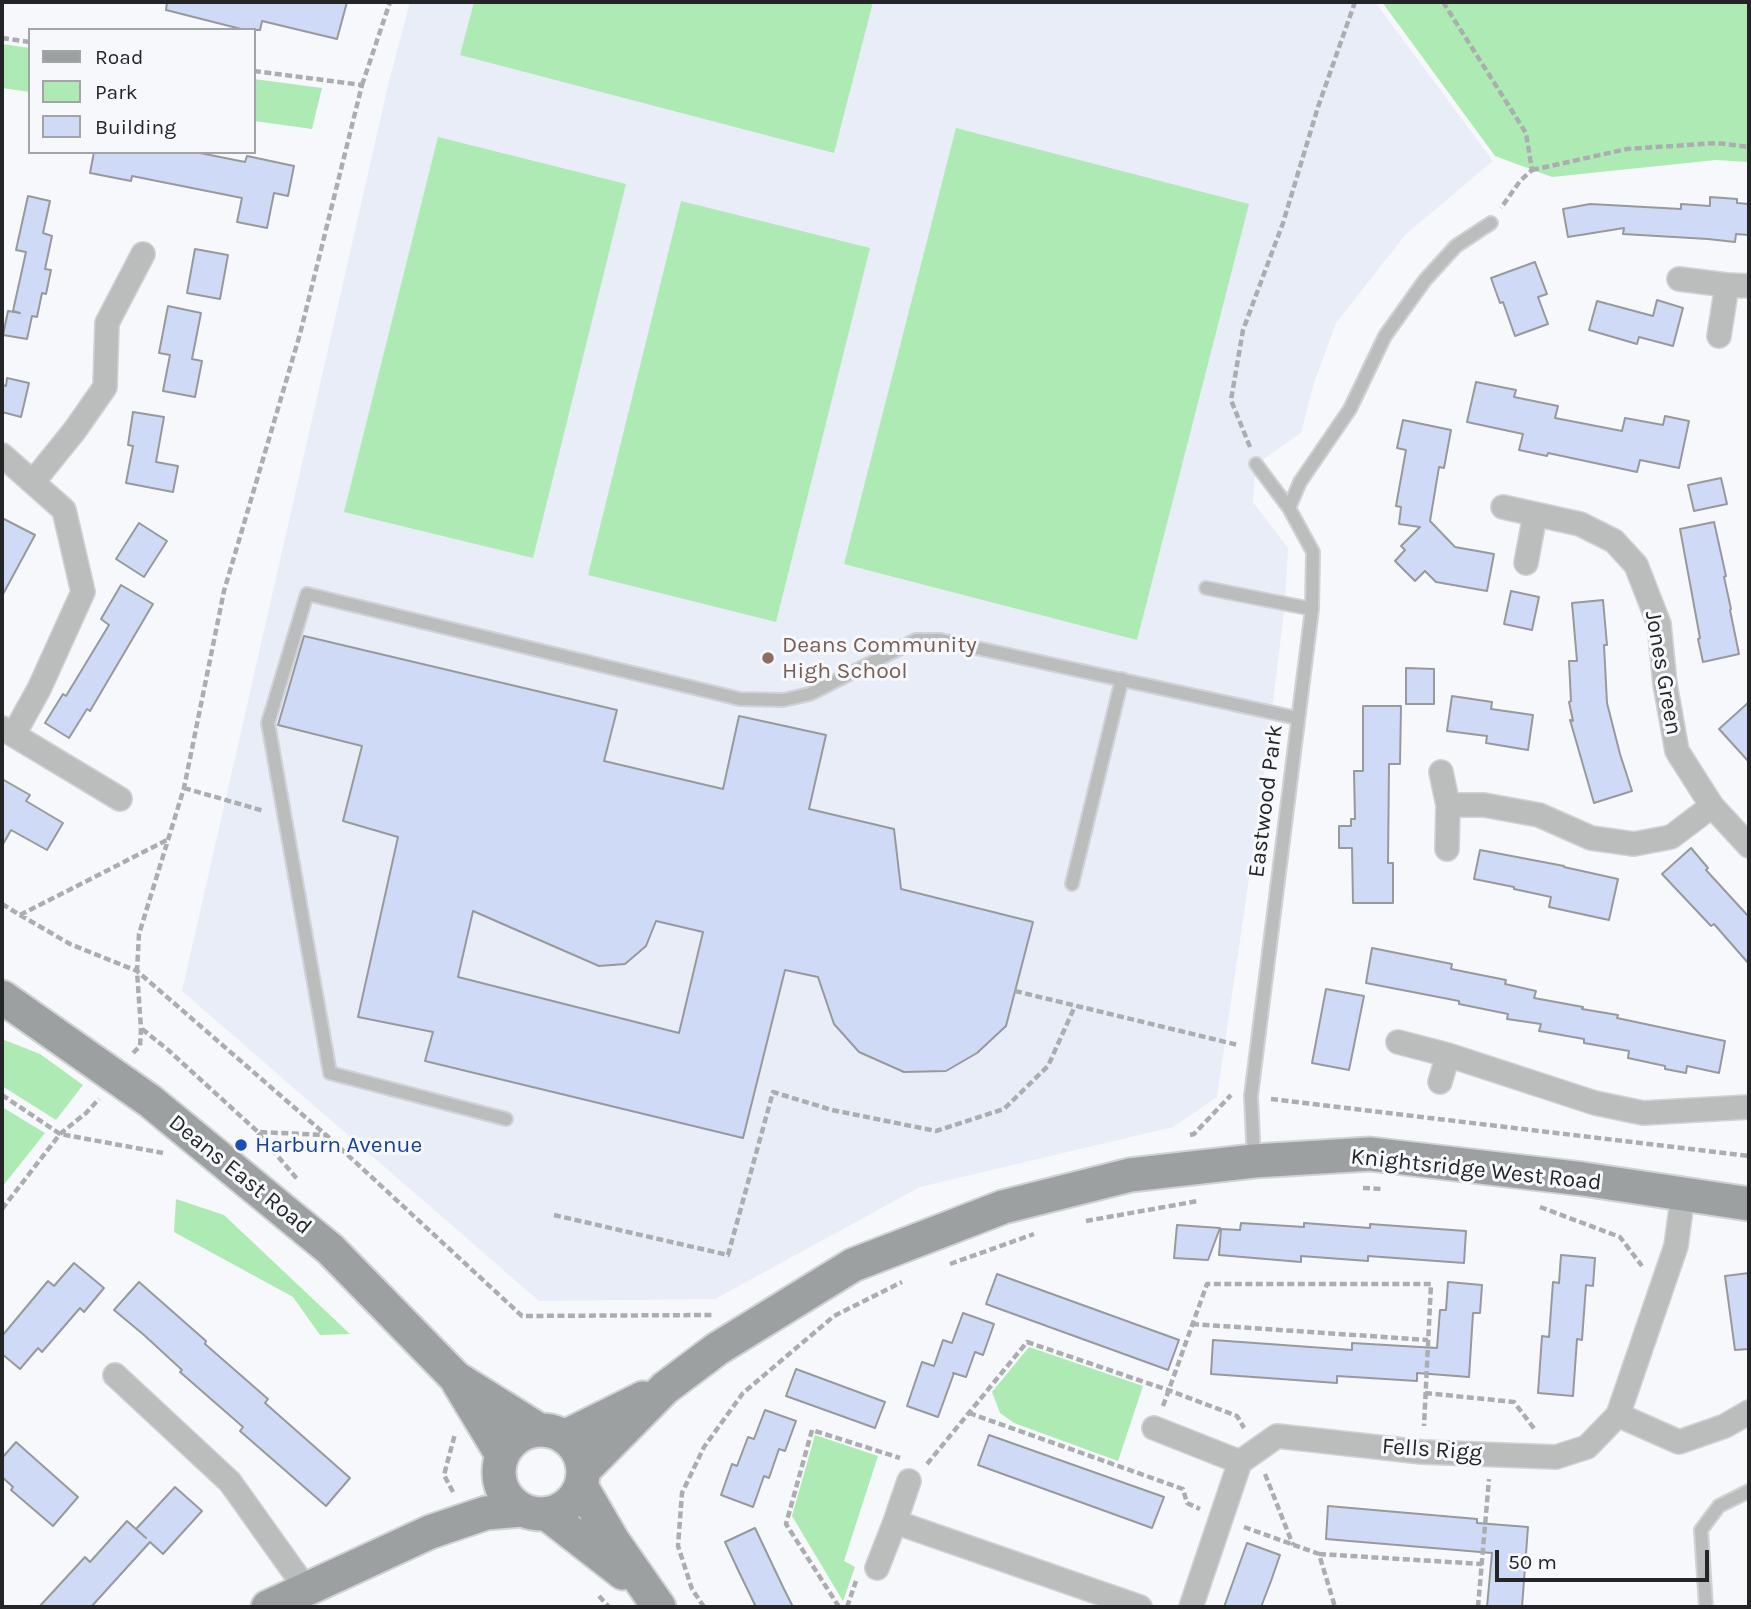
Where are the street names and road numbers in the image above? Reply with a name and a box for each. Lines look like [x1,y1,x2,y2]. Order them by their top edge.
street label: Jones Green [1638,609,1688,737]
street label: Eastwood Park [1243,723,1289,879]
street label: Deans East Road [163,1109,317,1241]
street label: Knightsridge West Road [1349,1143,1603,1197]
street label: Fells Rigg [1381,1433,1483,1467]

